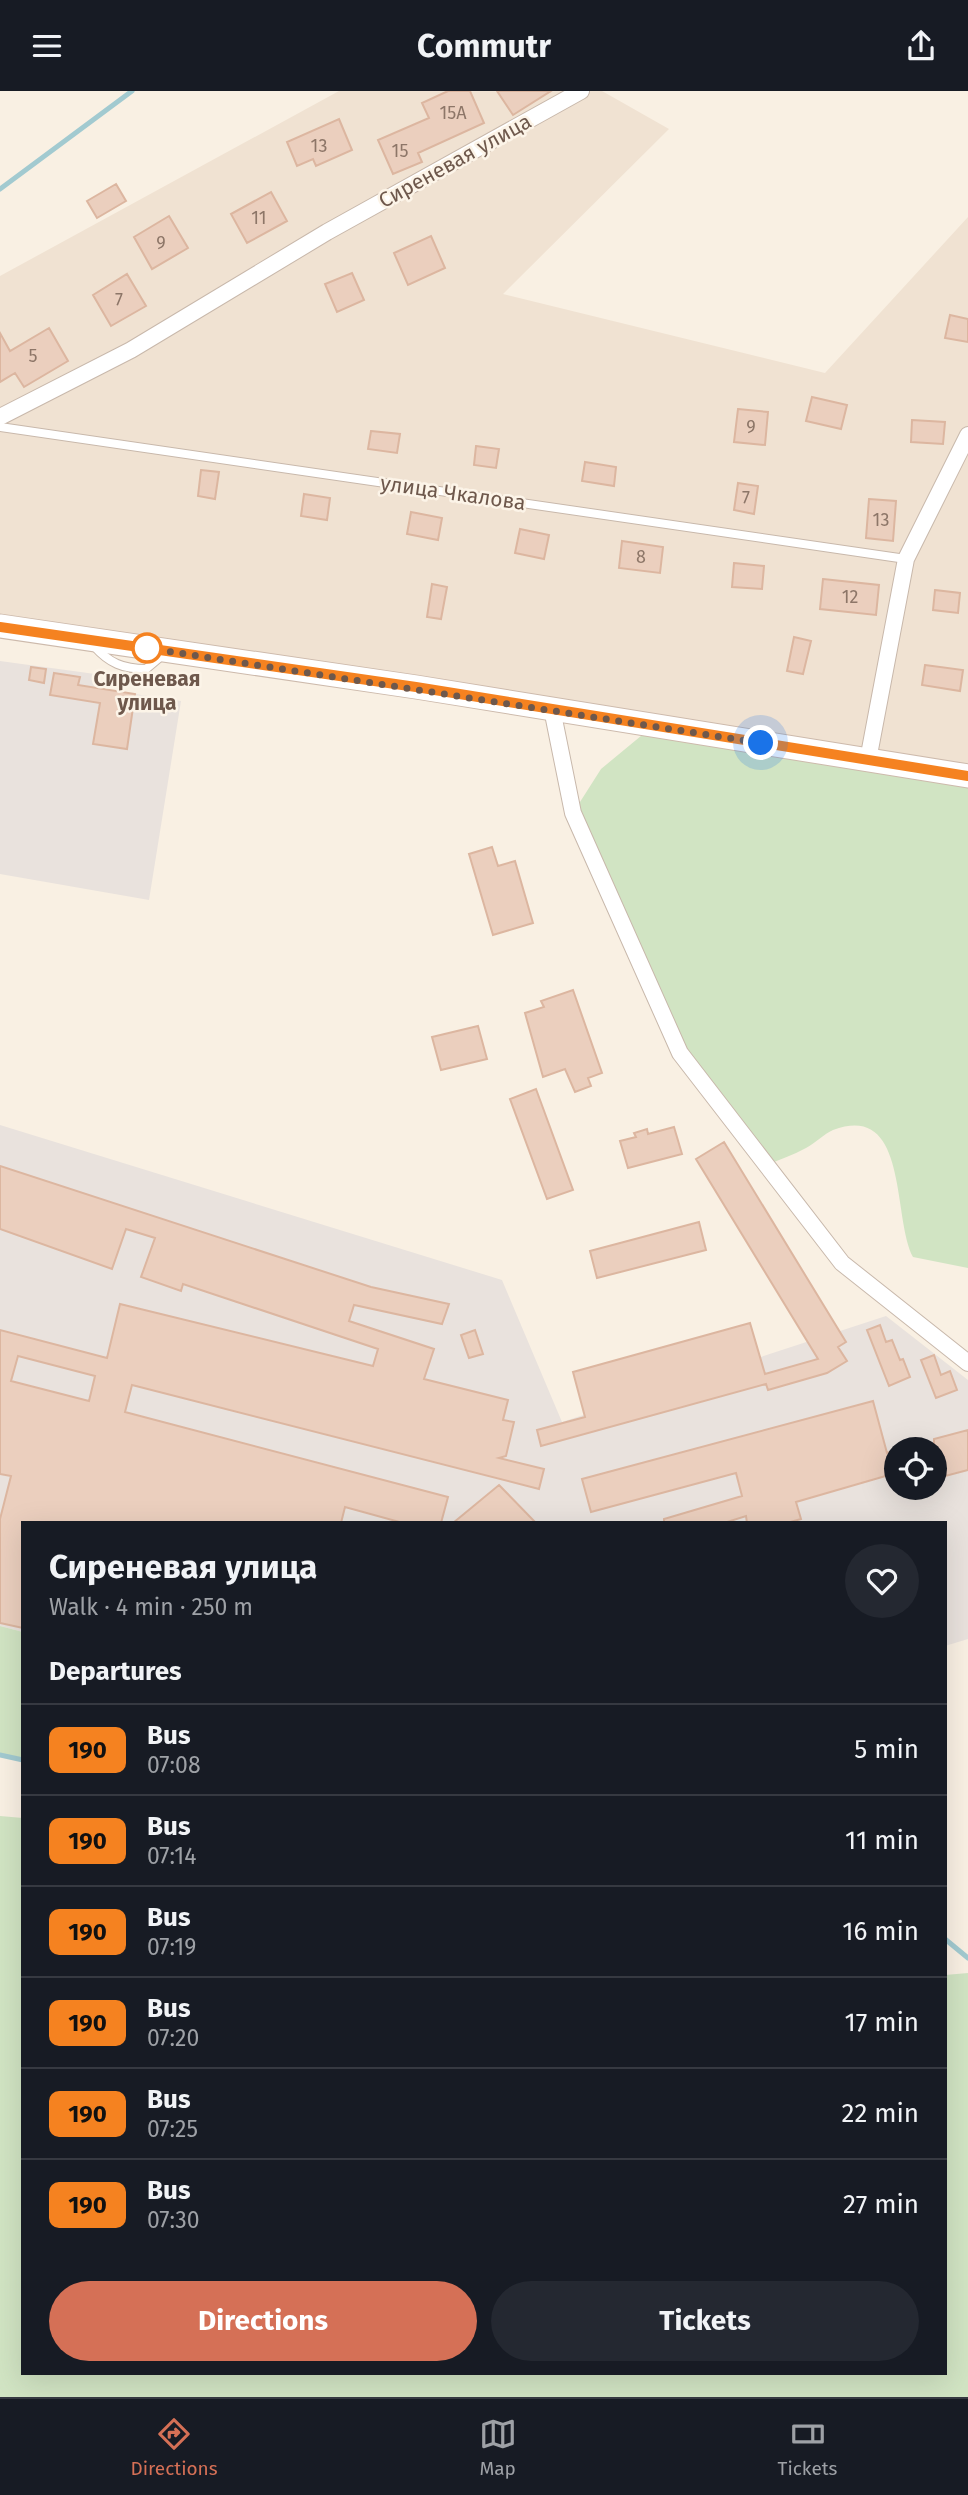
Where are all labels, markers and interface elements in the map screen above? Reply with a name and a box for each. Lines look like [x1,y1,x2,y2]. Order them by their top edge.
icon: menu [28,27,66,65]
text: Commutr [417,27,551,65]
icon: share [902,27,940,65]
house number: 15А [439,102,467,124]
street label: Сиреневая улица [374,108,536,214]
house number: 13 [311,135,327,157]
house number: 15 [392,140,408,162]
house number: 11 [251,207,267,229]
house number: 9 [156,232,166,254]
house number: 7 [115,289,123,311]
house number: 5 [28,345,38,367]
house number: 9 [746,416,756,438]
street label: улица Чкалова [379,470,527,516]
house number: 7 [742,487,750,509]
house number: 13 [873,509,889,531]
house number: 8 [636,546,646,568]
house number: 12 [842,586,858,608]
marker: Сиреневая улица [132,633,162,663]
place label: Сиреневая улица [94,666,200,716]
your location [743,725,778,760]
map controls [884,1437,947,1500]
button: locate [884,1437,947,1500]
button: heart [845,1544,919,1618]
text: Сиреневая улица [49,1547,317,1587]
text: Walk · 4 min · 250 m [49,1593,253,1621]
text: Departures [49,1656,182,1687]
text: Bus [147,1720,190,1751]
text: 5 min [854,1734,919,1765]
text: 190 [68,1736,107,1764]
text: 07:08 [147,1751,201,1779]
text: Bus [147,1811,190,1842]
text: 11 min [845,1825,919,1856]
text: 190 [68,1827,107,1855]
text: 07:14 [147,1842,196,1870]
text: Bus [147,1902,190,1933]
text: 16 min [842,1916,919,1947]
text: 190 [68,1918,107,1946]
text: 07:19 [147,1933,196,1961]
text: Bus [147,1993,190,2024]
text: 17 min [844,2007,919,2038]
text: 190 [68,2009,107,2037]
text: 07:20 [147,2024,199,2052]
text: Bus [147,2084,190,2115]
text: 22 min [842,2098,919,2129]
text: 190 [68,2100,107,2128]
text: 07:25 [147,2115,198,2143]
text: Bus [147,2175,190,2206]
text: 27 min [843,2189,919,2220]
text: 190 [68,2191,107,2219]
text: 07:30 [147,2206,200,2234]
button: Directions [49,2281,477,2361]
button: Tickets [491,2281,919,2361]
tab: Directions [130,2415,218,2480]
tab: Map [479,2415,517,2480]
tab: Tickets [778,2415,838,2480]

